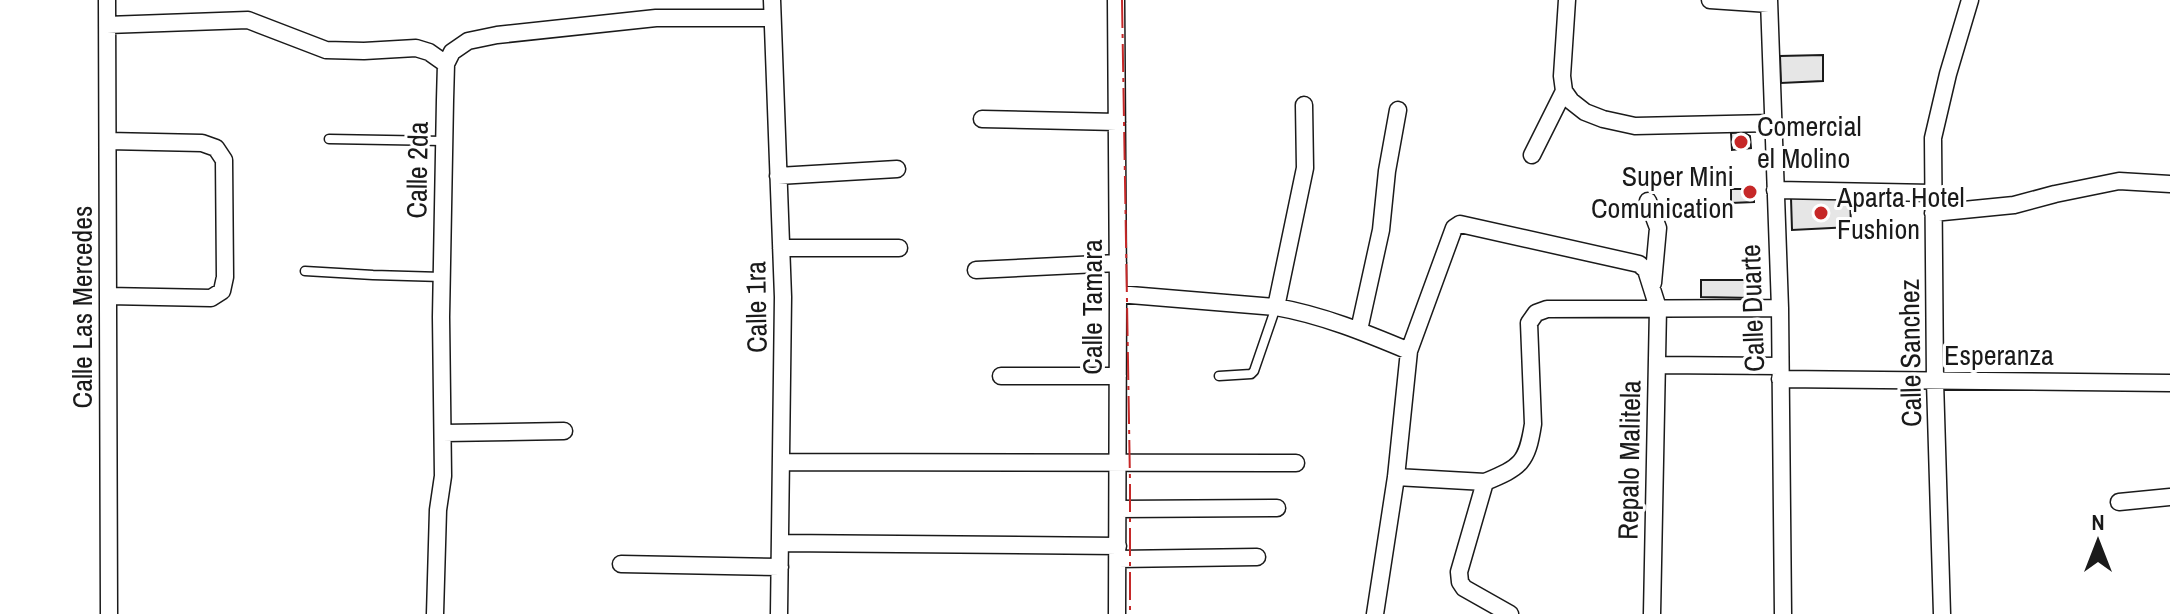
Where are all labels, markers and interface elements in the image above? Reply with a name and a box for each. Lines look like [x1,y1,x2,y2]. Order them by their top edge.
place label: Comercial el Molino [1757,107,1862,177]
street label: Calle 2da [397,121,437,219]
marker: Comercial el Molino [1732,133,1750,151]
place label: Super Mini Comunication [1591,157,1734,227]
place label: Aparta Hotel Fushion [1836,178,1965,248]
marker: Super Mini Comunication [1741,183,1759,201]
marker: Aparta Hotel Fushion [1812,204,1830,222]
street label: Calle Las Mercedes [63,206,101,408]
street label: Calle Tamara [1073,239,1111,375]
street label: Calle Duarte [1731,244,1773,372]
street label: Calle 1ra [736,261,776,353]
street label: Calle Sanchez [1890,279,1930,427]
street label: Esperanza [1944,336,2054,374]
street label: Repalo Malitela [1609,380,1649,540]
north arrow [2058,502,2138,582]
text: N [2091,507,2105,537]

